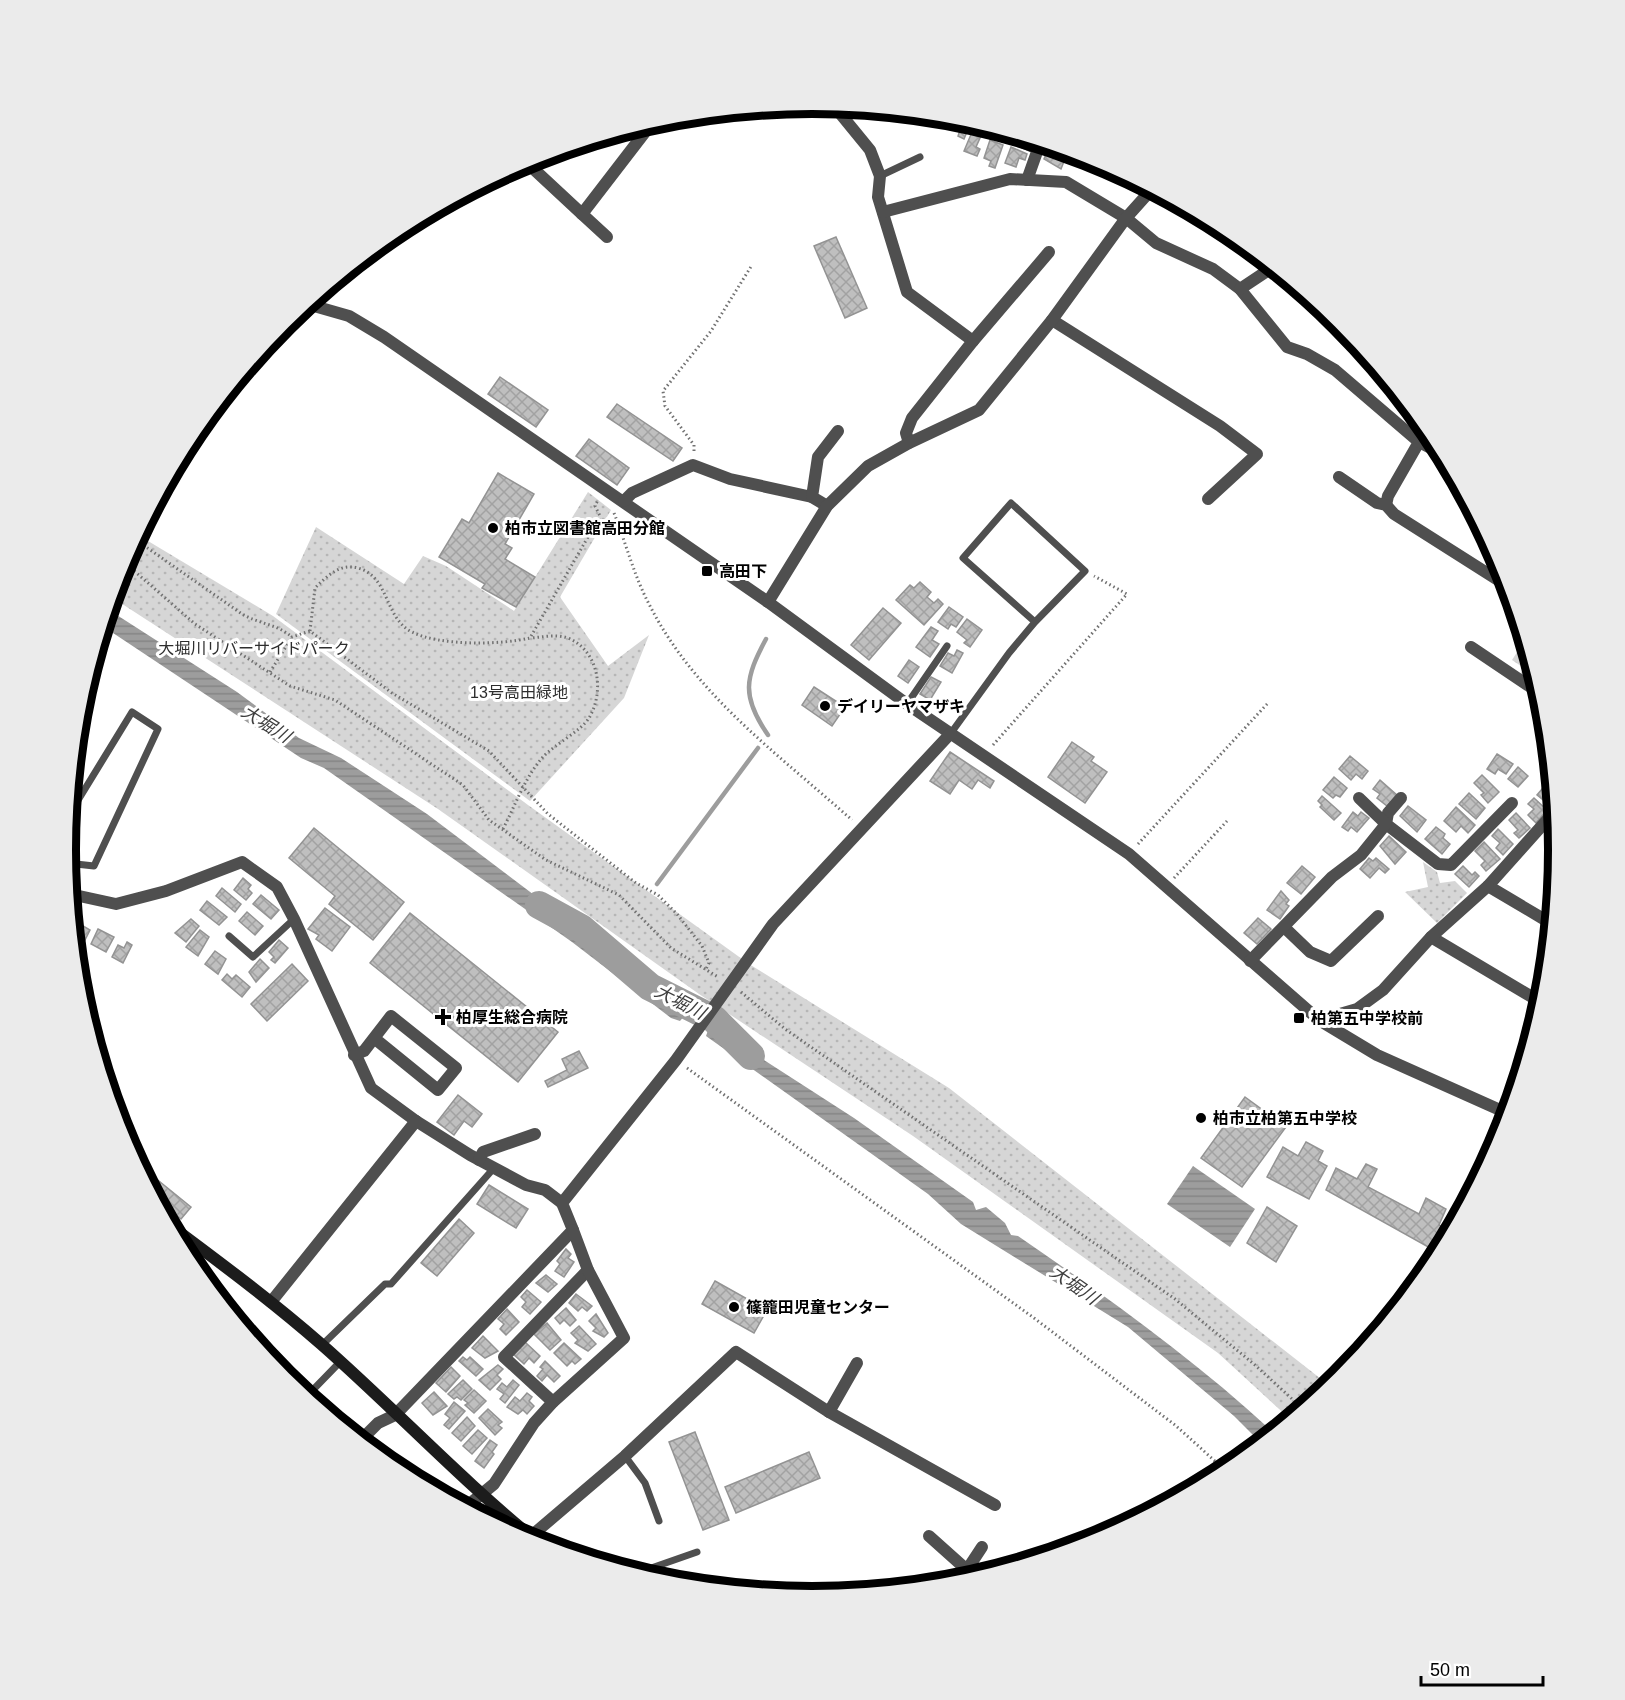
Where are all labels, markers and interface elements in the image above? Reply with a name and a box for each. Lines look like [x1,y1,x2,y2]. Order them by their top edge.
place label: 柏市立図書館高田分館 [505,520,665,537]
marker: 柏市立図書館高田分館 [486,521,500,535]
place label: 高田下 [719,563,767,580]
marker: 高田下 [700,564,714,578]
park label: 大堀川リバーサイドパーク [158,640,350,657]
park label: 13号高田緑地 [470,684,568,701]
place label: デイリーヤマザキ [837,698,965,715]
marker: デイリーヤマザキ [818,699,832,713]
water label: 大堀川 [238,701,296,748]
water label: 大堀川 [651,981,710,1024]
marker: 柏厚生総合病院 [434,1008,452,1026]
place label: 柏厚生総合病院 [456,1008,568,1026]
place label: 柏第五中学校前 [1311,1010,1423,1027]
marker: 柏第五中学校前 [1292,1011,1306,1025]
place label: 柏市立柏第五中学校 [1213,1110,1357,1127]
marker: 柏市立柏第五中学校 [1194,1111,1208,1125]
water label: 大堀川 [1046,1261,1103,1310]
place label: 篠籠田児童センター [746,1299,890,1316]
marker: 篠籠田児童センター [727,1300,741,1314]
scale bar [1421,1649,1542,1687]
text: 50 m [1430,1660,1470,1680]

